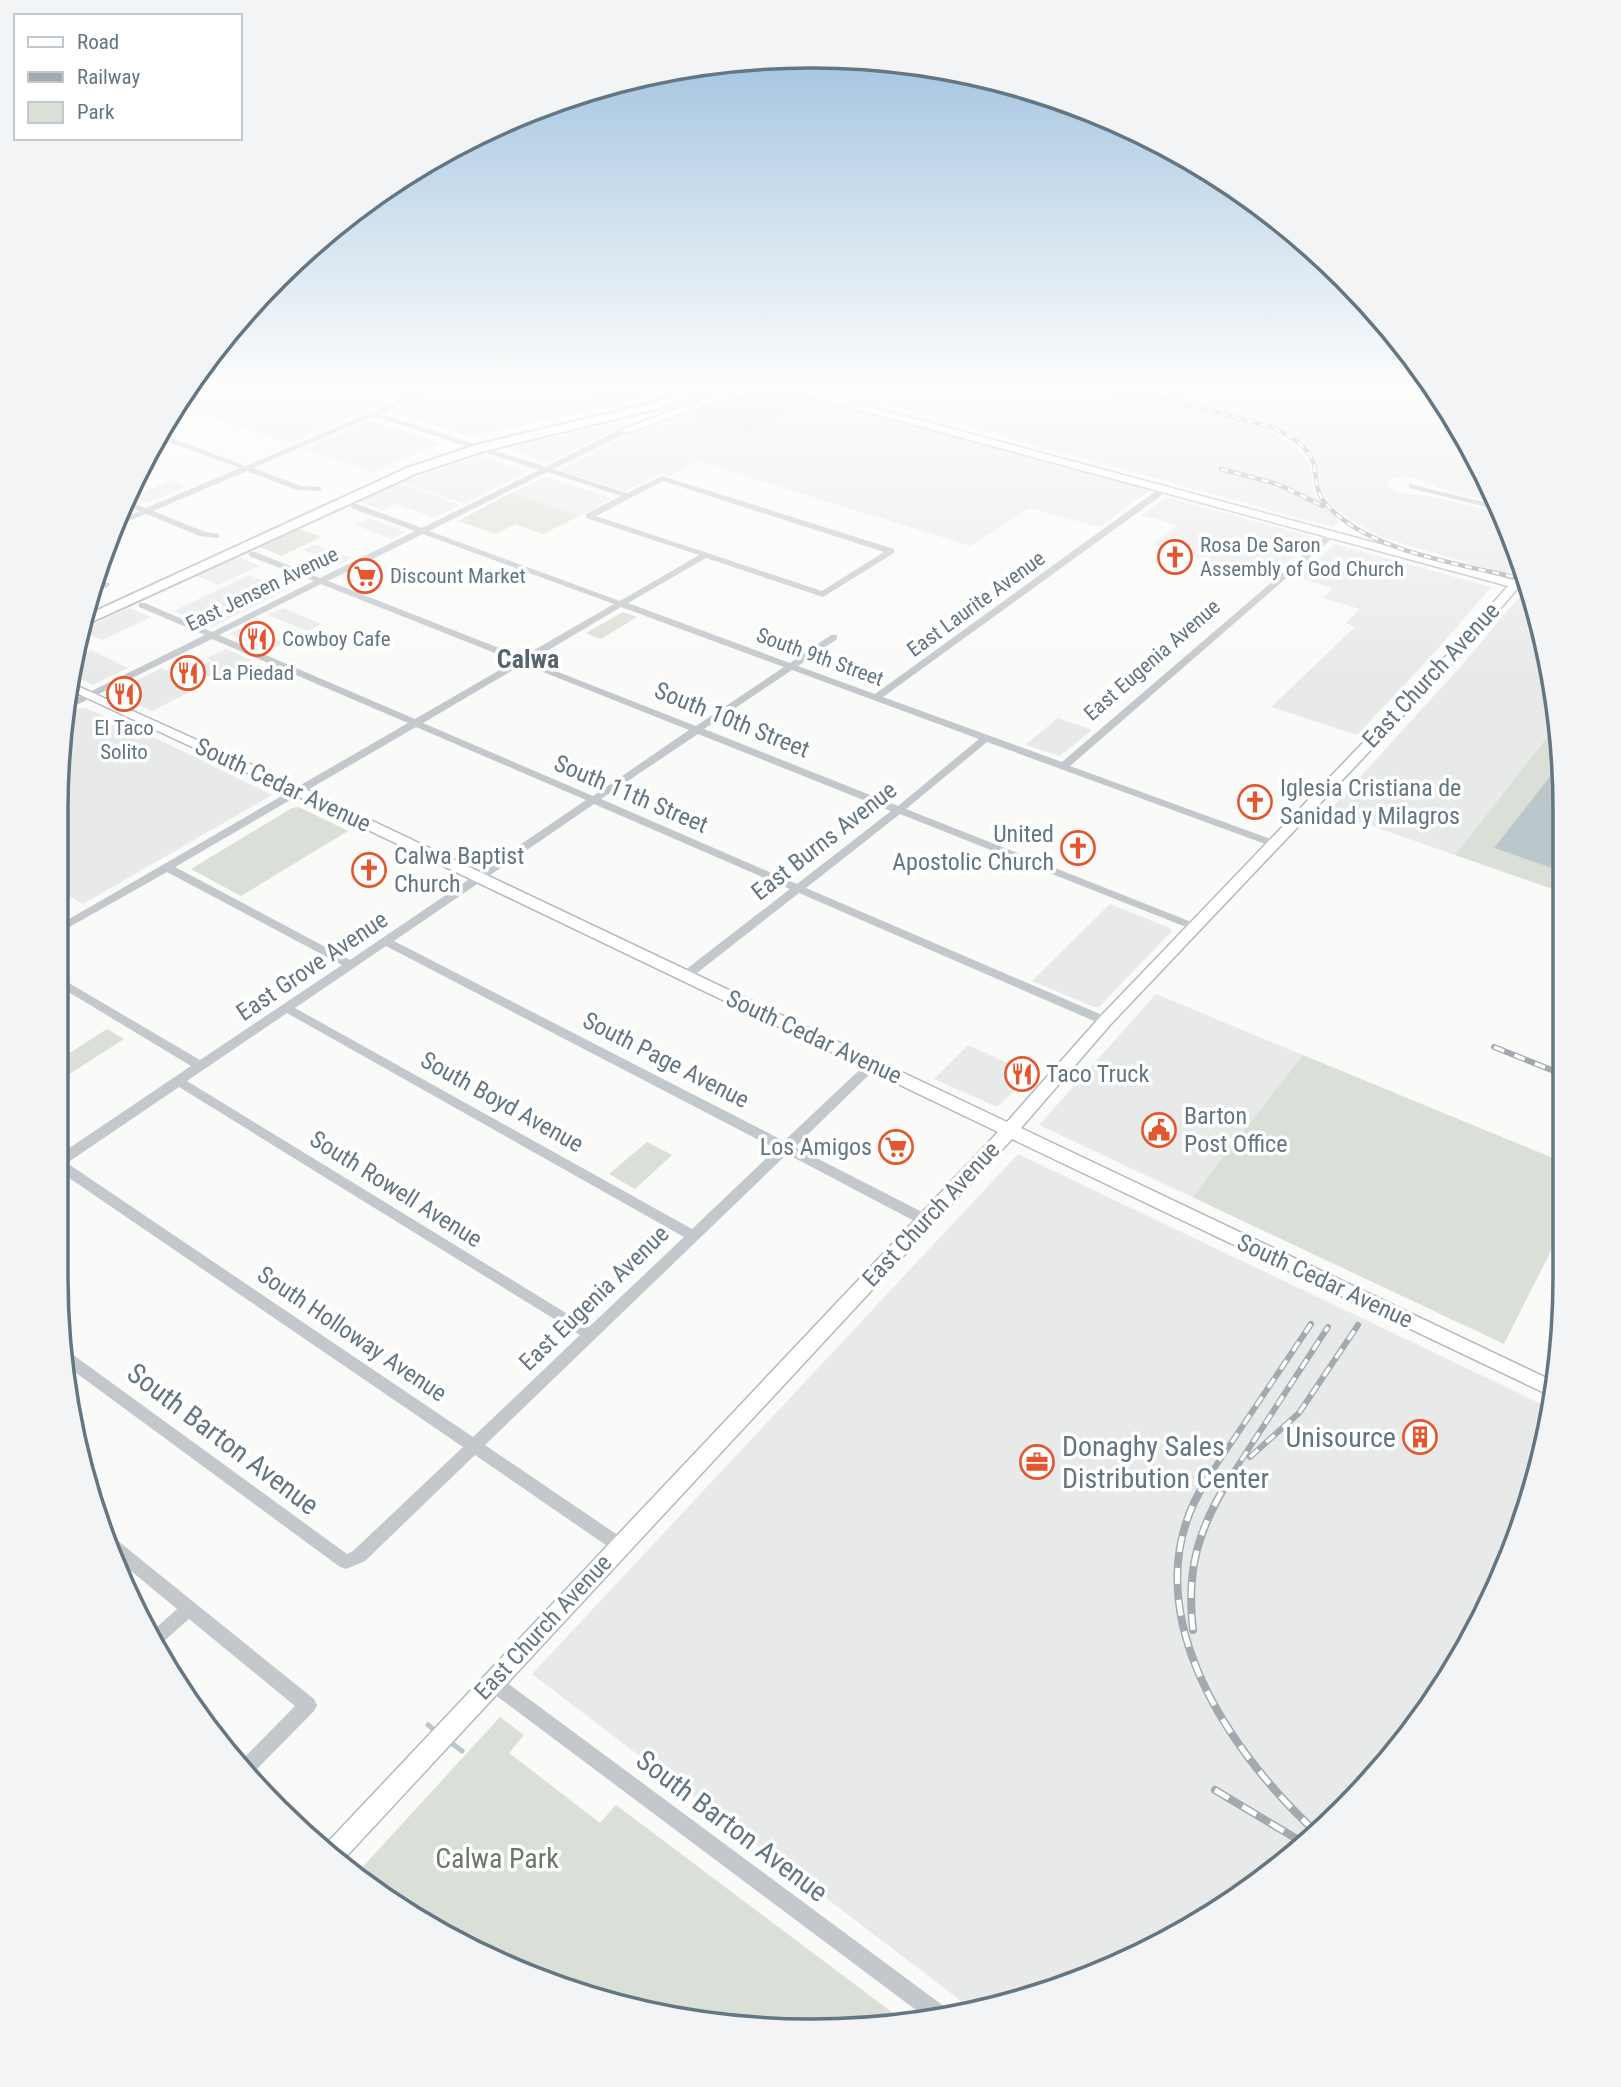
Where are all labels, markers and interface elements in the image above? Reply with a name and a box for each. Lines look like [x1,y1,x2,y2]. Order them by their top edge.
legend [14,14,242,140]
text: Road [77,30,119,54]
text: Railway [77,65,140,89]
text: Park [77,100,115,124]
place label: Rosa De Saron Assembly of God Church [1200,533,1404,581]
church icon: Rosa De Saron Assembly of God Church [1156,538,1194,576]
street label: East Jensen Avenue [182,542,342,636]
street label: East Laurite Avenue [903,546,1049,662]
supermarket icon: Discount Market [346,557,384,595]
place label: Discount Market [390,564,526,588]
street label: East Eugenia Avenue [1079,594,1225,725]
street label: East Church Avenue [1357,597,1505,753]
restaurant icon: Cowboy Cafe [238,620,276,658]
street label: South 9th Street [753,623,887,691]
place label: Cowboy Cafe [282,627,391,651]
district label: Calwa [497,644,559,674]
restaurant icon: La Piedad [169,654,207,692]
place label: La Piedad [212,661,294,685]
restaurant icon: El Taco Solito [105,675,143,713]
street label: South 10th Street [651,676,813,764]
place label: El Taco Solito [94,716,154,764]
street label: South Cedar Avenue [191,732,375,838]
street label: South 11th Street [550,749,712,839]
place label: Iglesia Cristiana de Sanidad y Milagros [1280,774,1461,830]
street label: East Burns Avenue [746,776,902,906]
church icon: Iglesia Cristiana de Sanidad y Milagros [1236,783,1274,821]
place label: United Apostolic Church [892,820,1054,876]
church icon: United Apostolic Church [1059,829,1097,867]
place label: Calwa Baptist Church [394,842,524,898]
church icon: Calwa Baptist Church [350,851,388,889]
street label: East Grove Avenue [231,905,393,1027]
street label: South Cedar Avenue [722,984,906,1090]
street label: South Page Avenue [578,1006,754,1114]
street label: South Boyd Avenue [416,1046,588,1158]
restaurant icon: Taco Truck [1003,1055,1041,1093]
place label: Taco Truck [1046,1060,1149,1088]
place label: Barton Post Office [1184,1102,1287,1158]
public building icon: Barton Post Office [1140,1111,1178,1149]
street label: South Rowell Avenue [305,1125,487,1253]
supermarket icon: Los Amigos [877,1128,915,1166]
place label: Los Amigos [760,1133,872,1161]
street label: East Church Avenue [857,1136,1005,1292]
street label: East Eugenia Avenue [514,1220,674,1376]
street label: South Cedar Avenue [1233,1228,1417,1334]
street label: South Holloway Avenue [252,1260,452,1408]
street label: South Barton Avenue [121,1356,325,1522]
building icon: Unisource [1401,1418,1439,1456]
place label: Unisource [1286,1421,1396,1454]
place label: Donaghy Sales Distribution Center [1062,1430,1269,1495]
office icon: Donaghy Sales Distribution Center [1018,1443,1056,1481]
street label: East Church Avenue [469,1549,617,1705]
street label: South Barton Avenue [630,1743,834,1909]
park label: Calwa Park [435,1842,559,1875]

